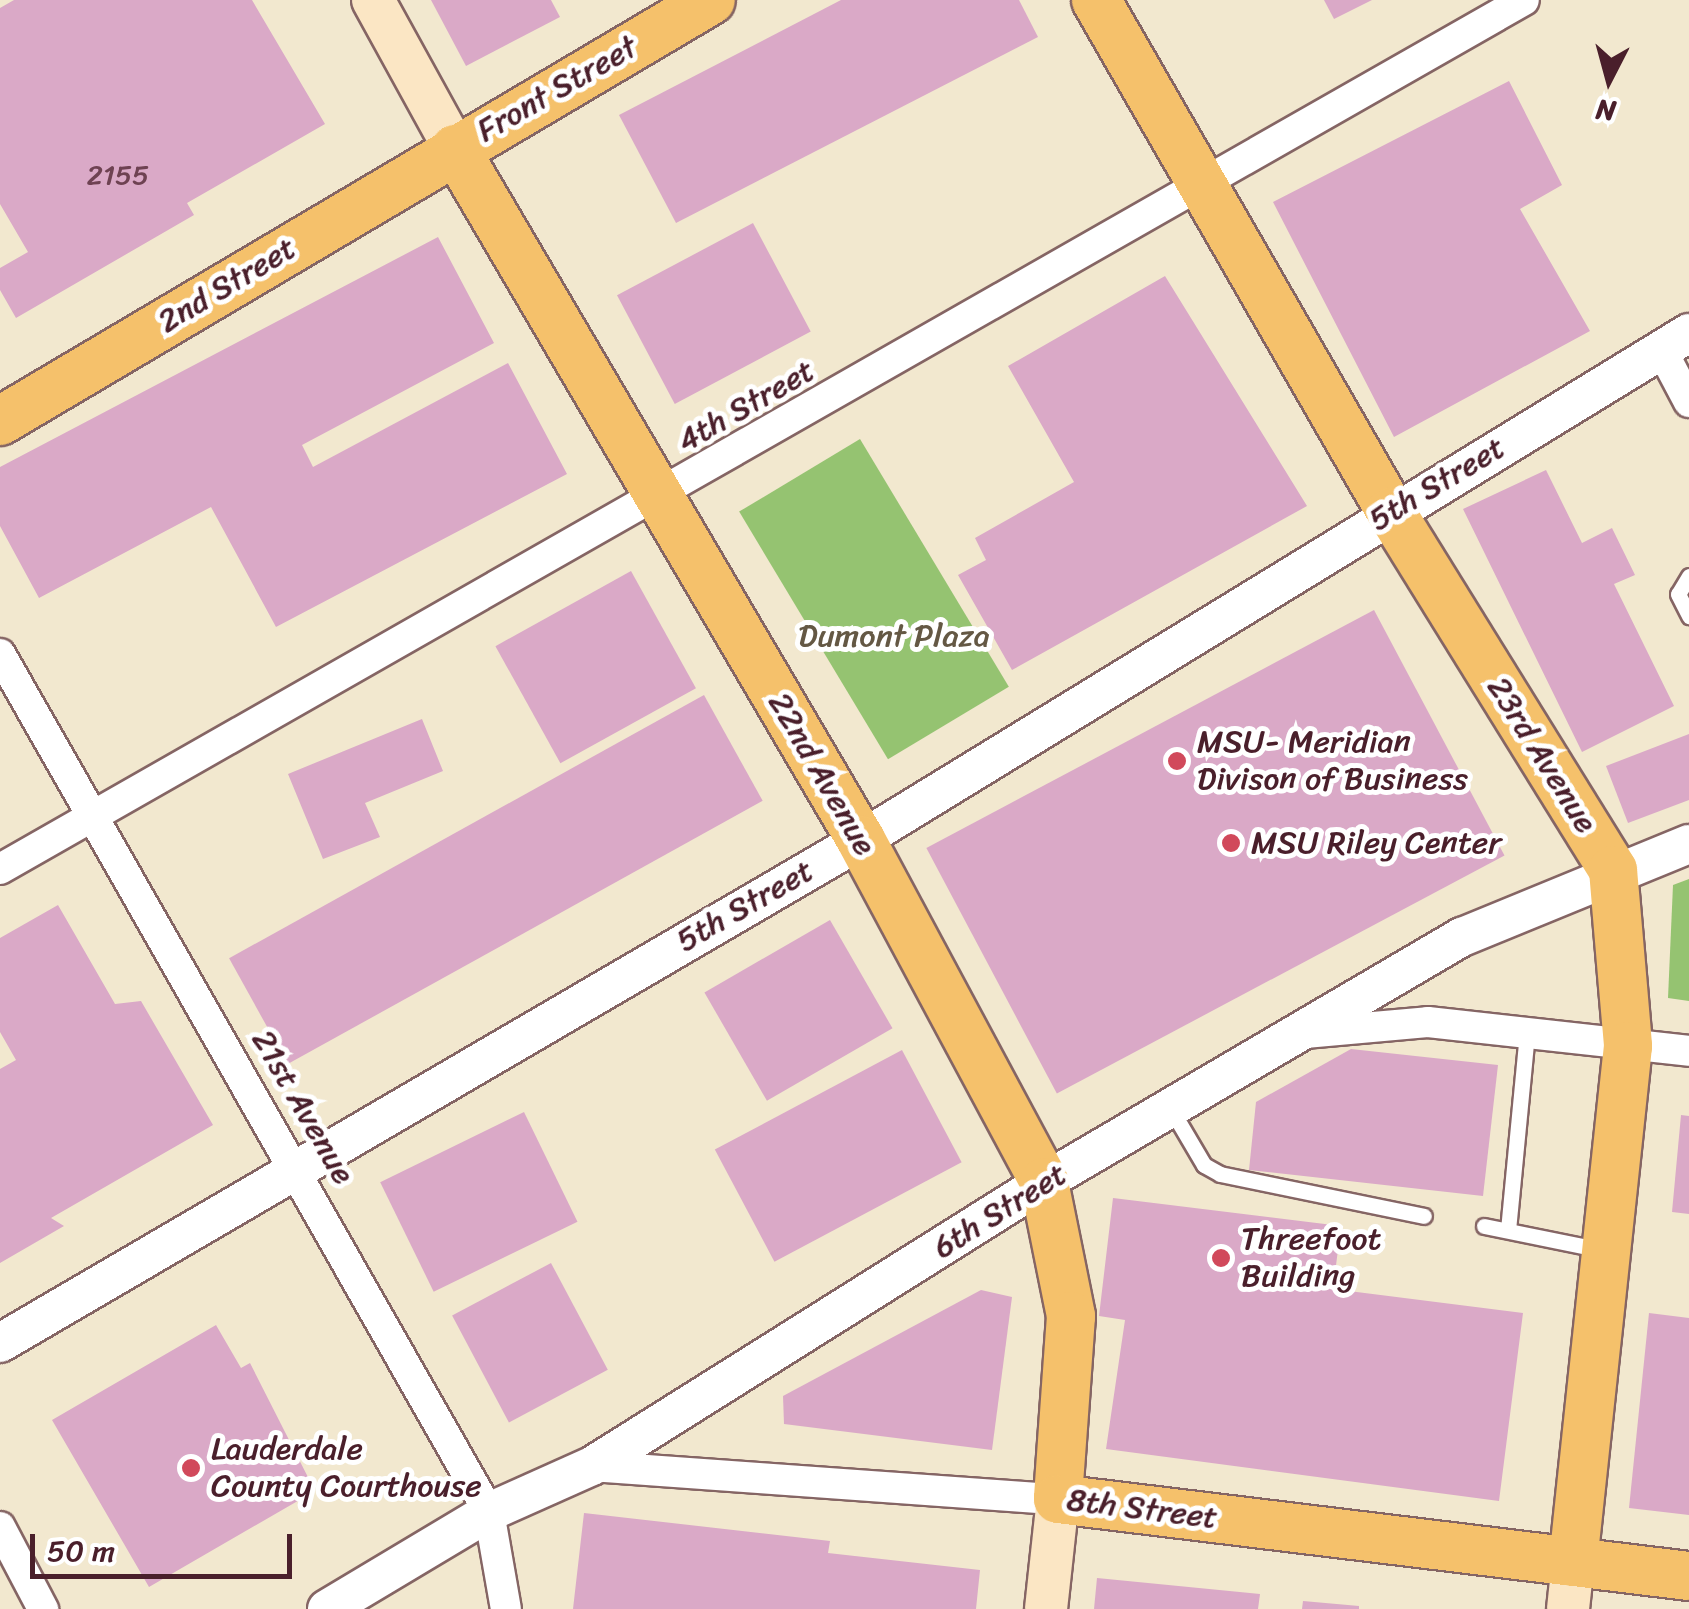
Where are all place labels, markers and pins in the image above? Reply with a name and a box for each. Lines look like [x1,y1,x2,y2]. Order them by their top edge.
place label: MSU- Meridian Divison of Business [1197,724,1465,799]
marker: MSU- Meridian Divison of Business [1166,750,1188,772]
place label: MSU Riley Center [1251,824,1503,862]
marker: MSU Riley Center [1220,832,1242,854]
place label: Threefoot Building [1241,1221,1382,1296]
marker: Threefoot Building [1210,1247,1232,1269]
place label: Lauderdale County Courthouse [211,1431,482,1506]
marker: Lauderdale County Courthouse [180,1457,202,1479]

